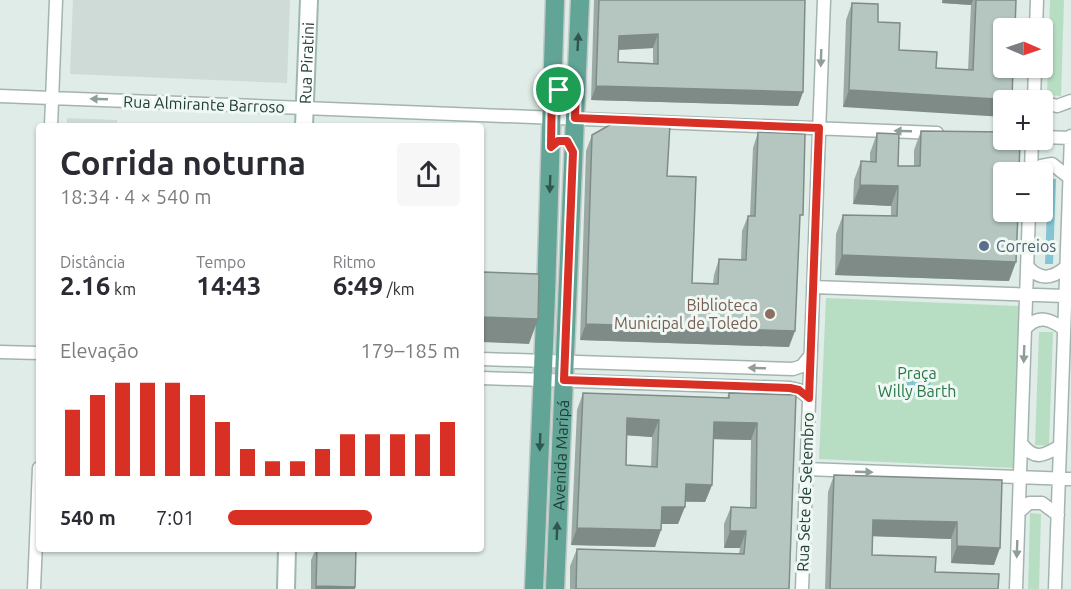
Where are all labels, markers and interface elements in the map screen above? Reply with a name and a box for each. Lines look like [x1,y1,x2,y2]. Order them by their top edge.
north arrow [993,18,1053,78]
map controls [993,18,1053,222]
street label: Rua Piratini [296,22,317,104]
one-way arrow [573,32,582,51]
one-way arrow [817,49,826,68]
pin [533,64,584,115]
icon: arrive [542,73,575,106]
button: + [993,90,1053,150]
street label: Rua Almirante Barroso [123,92,285,116]
one-way arrow [89,95,108,104]
one-way arrow [894,127,913,136]
button: share [397,143,460,206]
text: Corrida noturna [60,144,306,181]
button: − [993,162,1053,222]
one-way arrow [545,175,555,194]
text: 18:34 · 4 × 540 m [60,185,212,208]
place label: Correios [996,237,1056,255]
marker: Correios [977,239,991,253]
text: Distância [60,253,125,271]
text: Tempo [196,253,246,271]
text: Ritmo [333,253,376,271]
text: 2.16 [60,271,110,300]
text: 14:43 [196,271,261,300]
text: 6:49 [333,271,383,300]
text: km [110,280,136,298]
text: /km [383,280,415,298]
place label: Biblioteca Municipal de Toledo [614,296,758,332]
marker: Biblioteca Municipal de Toledo [763,307,777,321]
text: Elevação [60,339,139,362]
text: 179–185 m [361,339,460,362]
one-way arrow [1020,344,1029,363]
one-way arrow [747,363,766,372]
park label: Praça Willy Barth [878,364,956,400]
street label: Avenida Maripá [549,399,572,511]
street label: Rua Sete de Setembro [793,412,817,572]
one-way arrow [535,433,544,452]
one-way arrow [855,467,874,476]
text: 540 m [60,506,116,529]
text: 7:01 [156,506,195,529]
one-way arrow [553,521,562,540]
one-way arrow [1013,539,1022,558]

